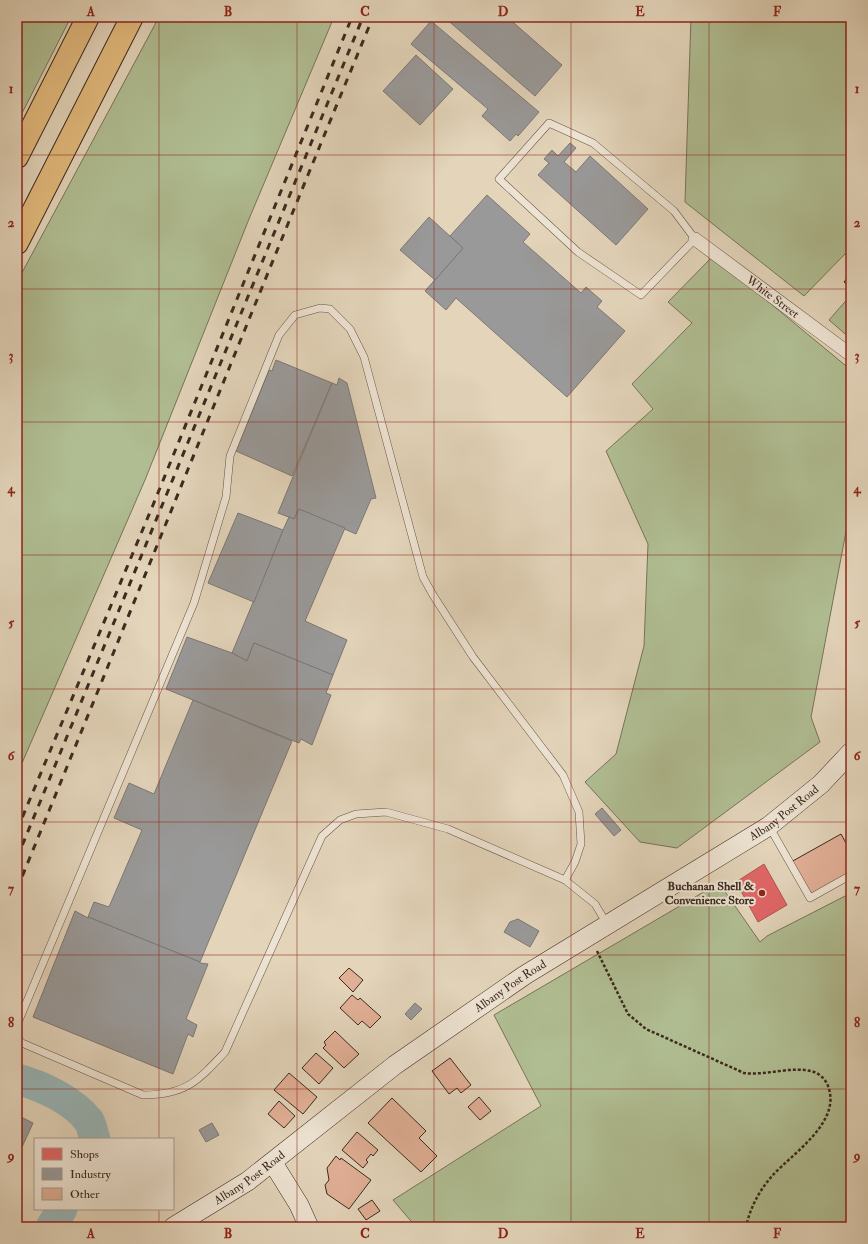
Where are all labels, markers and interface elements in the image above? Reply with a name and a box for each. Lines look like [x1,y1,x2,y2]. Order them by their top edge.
text: A [86,4,96,20]
text: B [224,4,232,20]
text: C [360,4,370,20]
text: D [498,4,509,20]
text: E [635,4,645,20]
text: F [773,4,782,20]
text: 1 [9,81,14,97]
text: 1 [855,81,860,97]
text: 2 [8,215,15,231]
text: 2 [854,215,861,231]
street label: White Street [742,272,802,322]
text: 3 [9,348,14,364]
text: 3 [855,348,860,364]
text: 4 [6,481,15,497]
text: 4 [852,481,861,497]
text: 5 [8,615,14,631]
text: 5 [854,615,860,631]
text: 6 [8,748,16,764]
text: 6 [854,748,862,764]
street label: Albany Post Road [746,782,822,845]
place label: Buchanan Shell & Convenience Store [665,879,755,908]
text: 7 [8,881,15,897]
text: 7 [854,881,861,897]
marker: Buchanan Shell & Convenience Store [757,888,767,898]
street label: Albany Post Road [471,957,549,1016]
text: 8 [8,1015,14,1031]
text: 8 [854,1015,860,1031]
legend [34,1138,174,1210]
text: Shops [70,1147,99,1162]
text: 9 [6,1148,15,1164]
street label: Albany Post Road [210,1148,288,1209]
text: 9 [852,1148,861,1164]
text: Industry [70,1167,112,1182]
text: Other [70,1187,100,1202]
text: A [86,1226,96,1242]
text: B [224,1226,232,1242]
text: C [360,1226,370,1242]
text: D [498,1226,509,1242]
text: E [635,1226,645,1242]
text: F [773,1226,782,1242]

